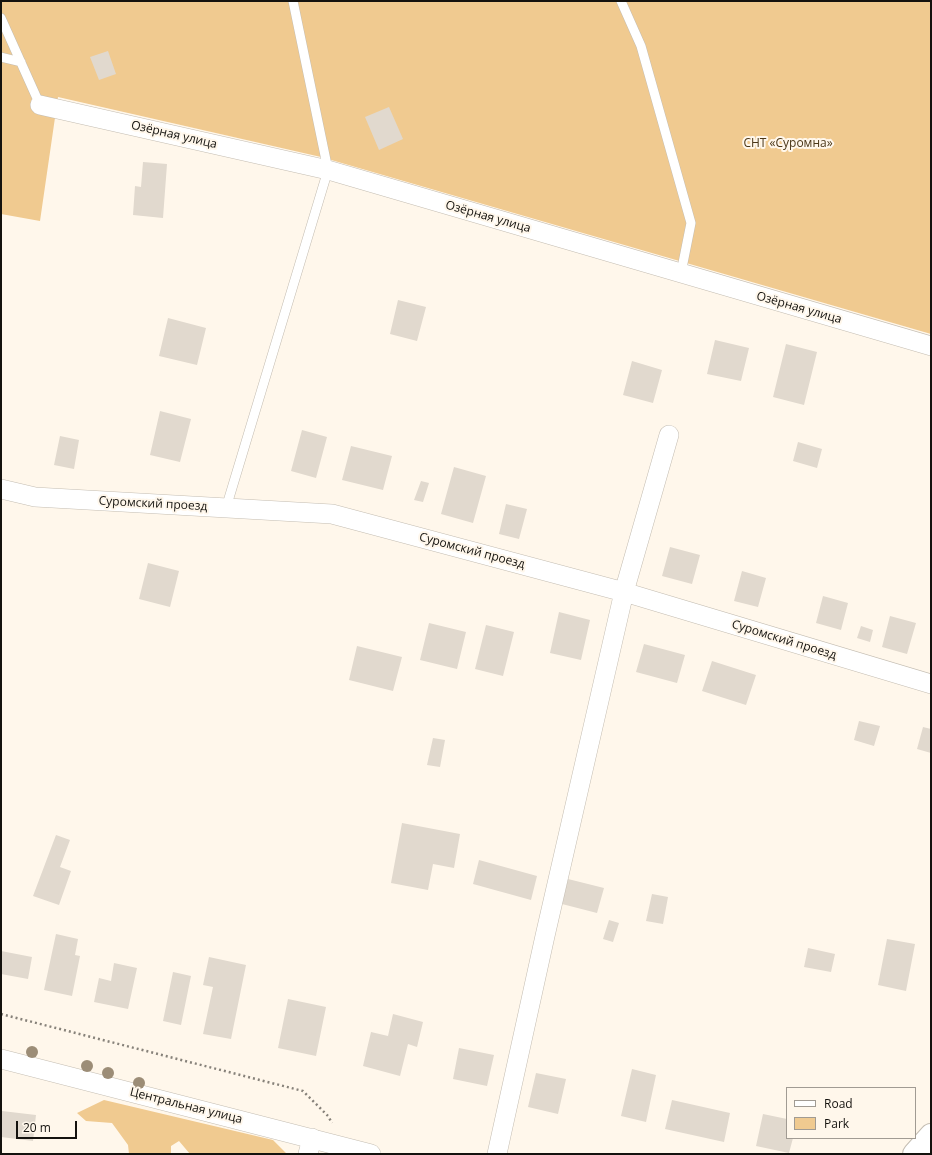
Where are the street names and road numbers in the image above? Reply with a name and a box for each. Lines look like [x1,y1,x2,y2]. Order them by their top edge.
street label: Озёрная улица [130,118,218,152]
street label: Озёрная улица [444,198,532,236]
street label: Озёрная улица [755,289,843,327]
street label: Суромский проезд [98,494,208,514]
street label: Суромский проезд [418,530,526,572]
street label: Суромский проезд [730,617,838,663]
street label: Центральная улица [128,1085,244,1127]

